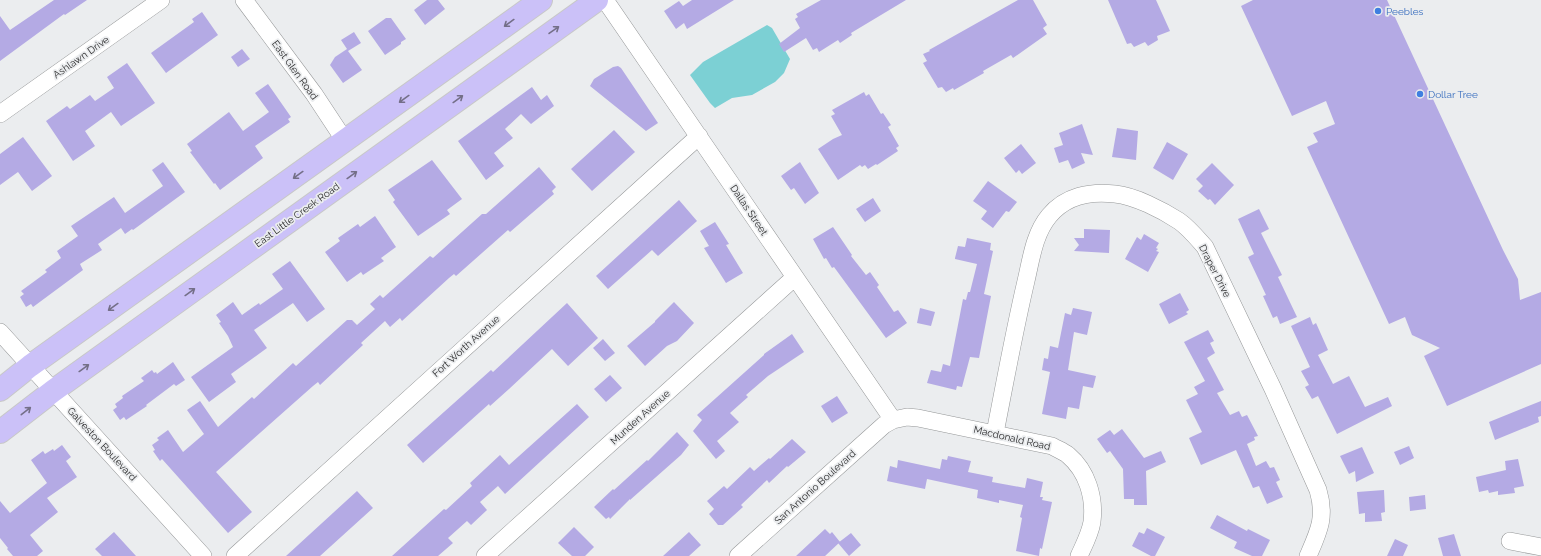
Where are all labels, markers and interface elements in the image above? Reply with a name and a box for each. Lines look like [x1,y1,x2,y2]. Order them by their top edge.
marker: Peebles [1373,6,1383,16]
place label: Peebles [1386,6,1424,17]
one-way arrow [504,19,515,27]
one-way arrow [548,26,559,34]
street label: Ashlawn Drive [51,34,111,80]
street label: East Glen Road [270,38,320,102]
marker: Dollar Tree [1415,89,1425,99]
place label: Dollar Tree [1428,89,1478,100]
one-way arrow [398,95,409,103]
one-way arrow [452,95,463,103]
one-way arrow [293,171,304,179]
one-way arrow [346,171,357,179]
street label: East Little Creek Road [253,181,341,249]
street label: Dallas Street [728,183,770,238]
street label: Draper Drive [1197,243,1233,299]
one-way arrow [184,288,195,296]
one-way arrow [108,303,119,311]
street label: Fort Worth Avenue [430,313,502,379]
one-way arrow [79,364,90,372]
street label: Munden Avenue [608,387,672,446]
street label: Galveston Boulevard [65,405,139,483]
one-way arrow [21,407,32,416]
street label: Macdonald Road [972,424,1052,452]
street label: San Antonio Boulevard [772,448,858,526]

